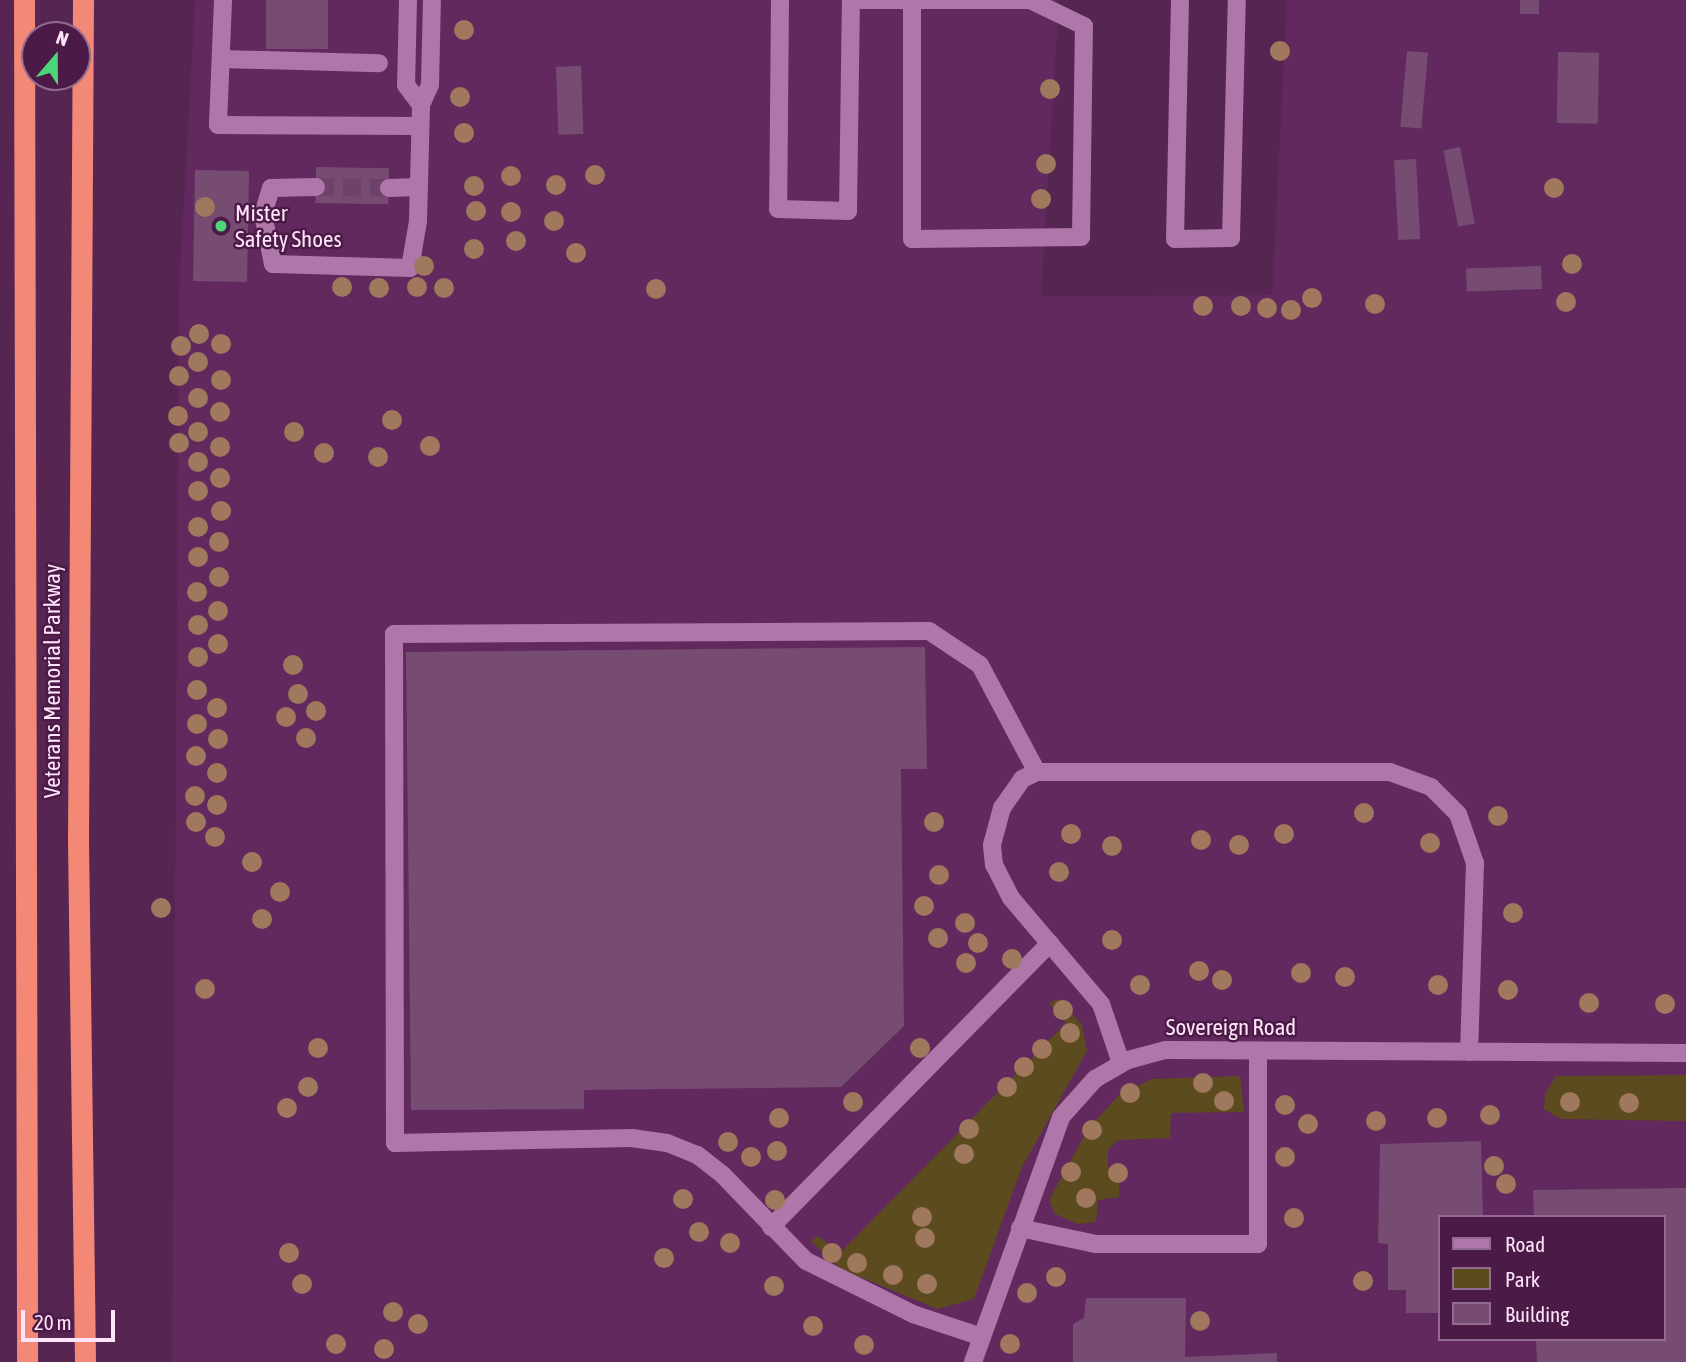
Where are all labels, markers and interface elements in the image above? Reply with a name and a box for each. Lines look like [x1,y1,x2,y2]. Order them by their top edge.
north arrow [21,21,91,91]
text: N [53,26,72,50]
place label: Mister Safety Shoes [235,199,342,253]
marker: Mister Safety Shoes [213,218,229,234]
street label: Veterans Memorial Parkway [38,564,66,798]
street label: Sovereign Road [1166,1013,1296,1041]
legend [1438,1215,1665,1341]
text: Road [1505,1232,1545,1256]
text: Park [1505,1267,1540,1291]
scale bar [24,1296,119,1340]
text: Building [1505,1302,1569,1326]
text: 20 m [34,1310,72,1334]

